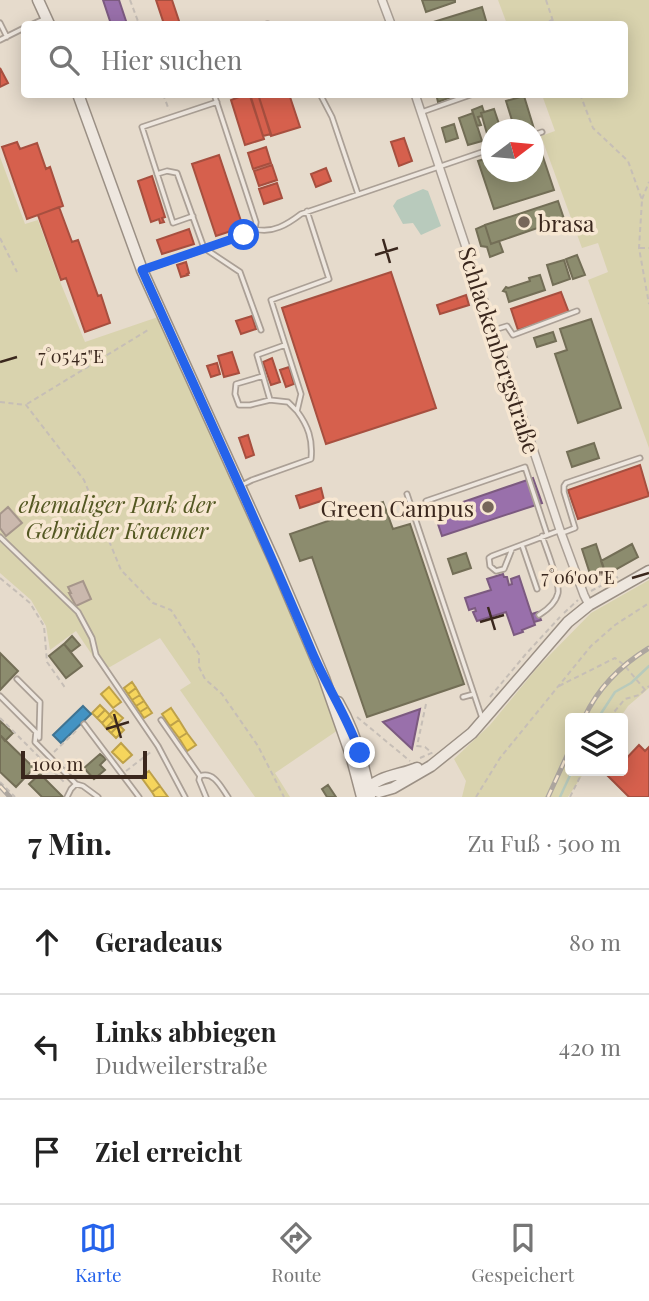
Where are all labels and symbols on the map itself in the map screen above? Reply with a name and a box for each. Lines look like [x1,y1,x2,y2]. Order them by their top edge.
north arrow [481,119,544,182]
place label: brasa [538,207,595,238]
marker: brasa [516,214,532,230]
route start [228,219,259,250]
street label: Schlackenbergstraße [452,243,548,457]
text: 7°05'45"E [38,344,104,368]
park label: ehemaliger Park der Gebrüder Kraemer [19,488,217,545]
place label: Green Campus [321,492,474,523]
marker: Green Campus [480,499,496,515]
text: 7°06'00"E [541,565,615,589]
route end [344,737,375,768]
scale bar [21,748,147,780]

